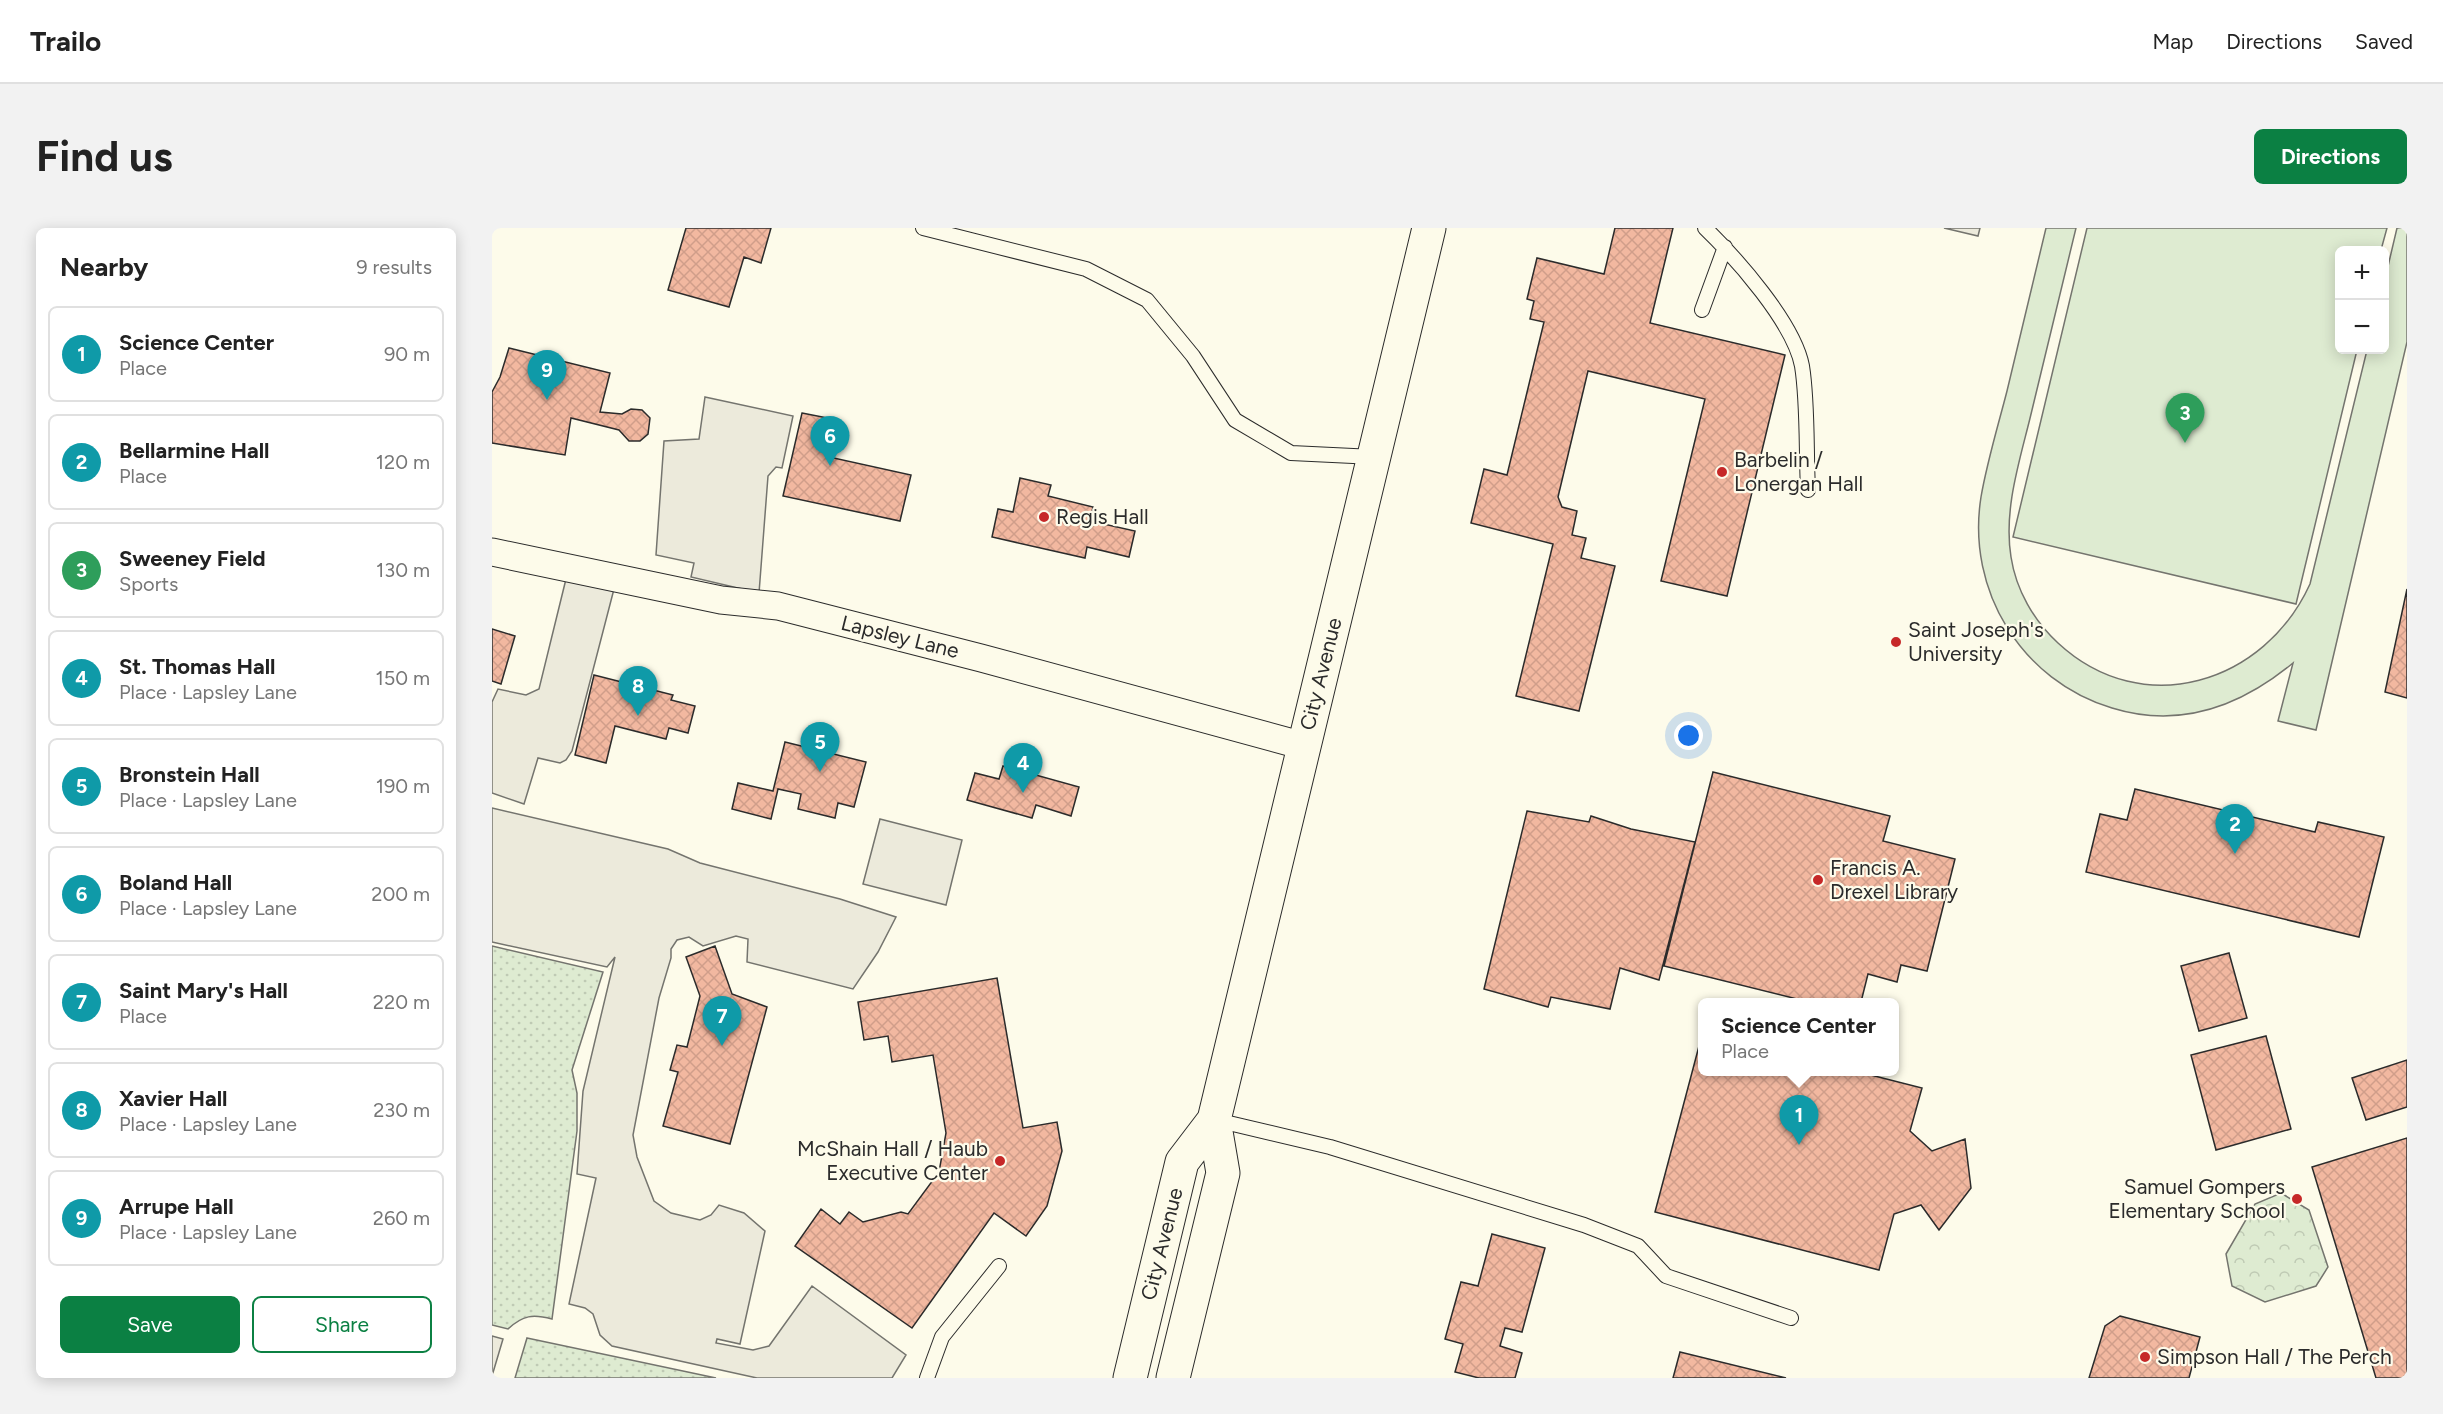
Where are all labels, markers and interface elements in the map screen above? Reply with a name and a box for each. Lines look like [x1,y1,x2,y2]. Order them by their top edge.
text: Trailo [30,24,101,58]
text: Map [2152,29,2193,54]
text: Directions [2226,29,2322,54]
text: Saved [2355,29,2413,54]
button: Directions [2254,129,2407,184]
text: Find us [36,131,173,182]
map controls [2335,246,2389,354]
button: + [2335,246,2389,300]
text: Nearby [60,251,148,283]
text: 9 results [356,255,432,279]
button: − [2335,300,2389,354]
text: Science Center [119,329,274,356]
text: 1 [77,342,86,366]
text: 90 m [384,342,430,366]
pin: 9 [528,350,566,400]
text: Place [119,356,167,380]
pin: 3 [2166,394,2204,443]
pin: 6 [810,416,850,466]
text: Bellarmine Hall [119,437,269,464]
place label: Barbelin / Lonergan Hall [1734,447,1863,496]
text: 2 [76,450,87,474]
text: 120 m [376,450,430,474]
text: Place [119,464,167,488]
marker: Barbelin / Lonergan Hall [1715,465,1729,479]
place label: Regis Hall [1056,504,1149,529]
marker: Regis Hall [1037,510,1051,524]
text: Sweeney Field [119,545,266,572]
text: 3 [76,558,87,582]
text: 130 m [376,558,430,582]
text: Sports [119,572,178,596]
street label: Lapsley Lane [839,610,962,663]
street label: City Avenue [1294,615,1347,733]
place label: Saint Joseph's University [1908,617,2044,666]
marker: Saint Joseph's University [1889,635,1903,649]
text: St. Thomas Hall [119,653,276,680]
text: 4 [75,666,88,690]
text: 150 m [375,666,430,690]
pin: 8 [618,666,658,716]
text: Place · Lapsley Lane [119,680,297,704]
your location [1674,721,1703,750]
pin: 5 [800,722,840,772]
pin: 4 [1004,744,1042,793]
text: Bronstein Hall [119,761,260,788]
text: 5 [76,774,87,798]
text: 190 m [376,774,430,798]
text: Place · Lapsley Lane [119,788,297,812]
pin: 2 [2216,804,2254,854]
place label: Francis A. Drexel Library [1830,855,1958,904]
text: Boland Hall [119,869,232,896]
marker: Francis A. Drexel Library [1811,873,1825,887]
text: 6 [76,882,87,906]
text: 200 m [371,882,430,906]
text: Place · Lapsley Lane [119,896,297,920]
text: Saint Mary's Hall [119,977,288,1004]
text: 7 [76,990,87,1014]
text: 220 m [373,990,430,1014]
pin: 7 [702,996,742,1046]
popup [1698,998,1899,1076]
text: Place [119,1004,167,1028]
text: Science Center [1721,1012,1876,1039]
text: Place [1721,1039,1769,1063]
text: Xavier Hall [119,1085,227,1112]
pin: 1 [1780,1096,1818,1145]
text: 8 [75,1098,88,1122]
text: 230 m [373,1098,430,1122]
text: Place · Lapsley Lane [119,1112,297,1136]
place label: McShain Hall / Haub Executive Center [797,1136,988,1185]
marker: McShain Hall / Haub Executive Center [993,1154,1007,1168]
place label: Samuel Gompers Elementary School [2109,1174,2285,1223]
street label: City Avenue [1135,1185,1188,1303]
marker: Samuel Gompers Elementary School [2290,1192,2304,1206]
text: Arrupe Hall [119,1193,234,1220]
text: 9 [76,1206,87,1230]
text: 260 m [373,1206,430,1230]
text: Place · Lapsley Lane [119,1220,297,1244]
button: Save [60,1296,240,1353]
button: Share [252,1296,432,1353]
place label: Simpson Hall / The Perch [2157,1344,2392,1369]
marker: Simpson Hall / The Perch [2138,1350,2152,1364]

